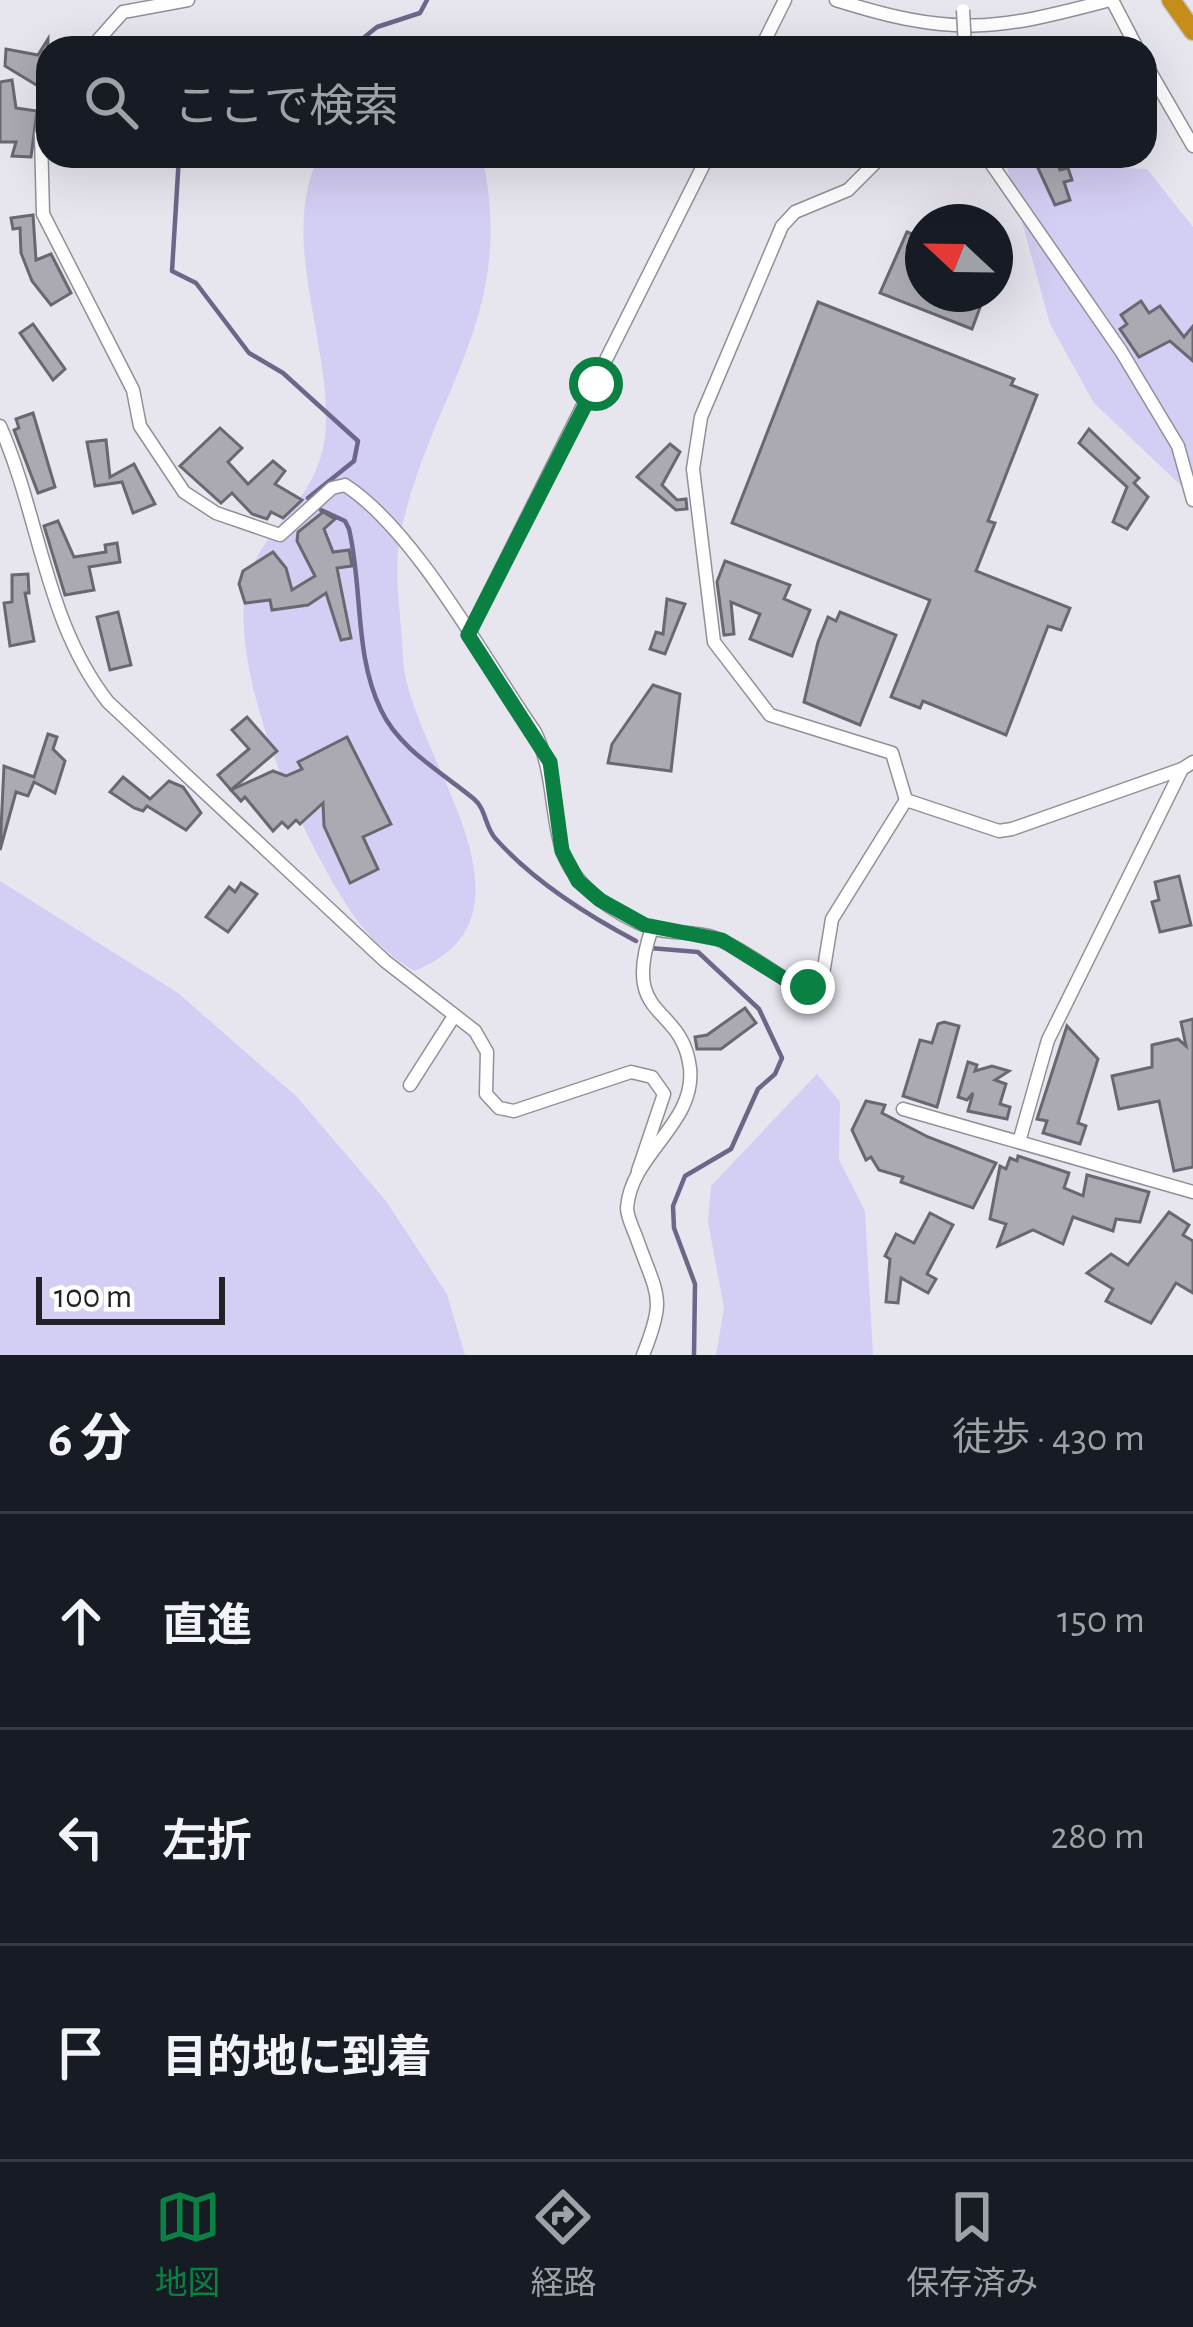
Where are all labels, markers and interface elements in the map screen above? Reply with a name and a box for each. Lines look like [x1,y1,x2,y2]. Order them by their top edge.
search box [36,36,1157,168]
icon: search [78,69,144,135]
text: ここで検索 [174,85,399,130]
north arrow [905,204,1013,312]
route start [569,357,623,411]
route end [781,960,835,1014]
scale bar [36,1271,225,1324]
text: 100 m [54,1281,132,1314]
text: 6 分 [48,1414,131,1465]
text: 徒歩 · 430 m [952,1419,1145,1458]
icon: ahead [48,1588,114,1654]
text: 150 m [1057,1601,1145,1640]
text: 直進 [162,1604,252,1649]
icon: left [48,1804,114,1870]
text: 280 m [1051,1817,1145,1856]
text: 左折 [162,1820,252,1865]
icon: arrive [48,2020,114,2086]
text: 目的地に到着 [162,2036,432,2081]
tab: 地図 [155,2184,221,2305]
tab: 経路 [530,2184,596,2305]
tab: 保存済み [906,2184,1038,2305]

